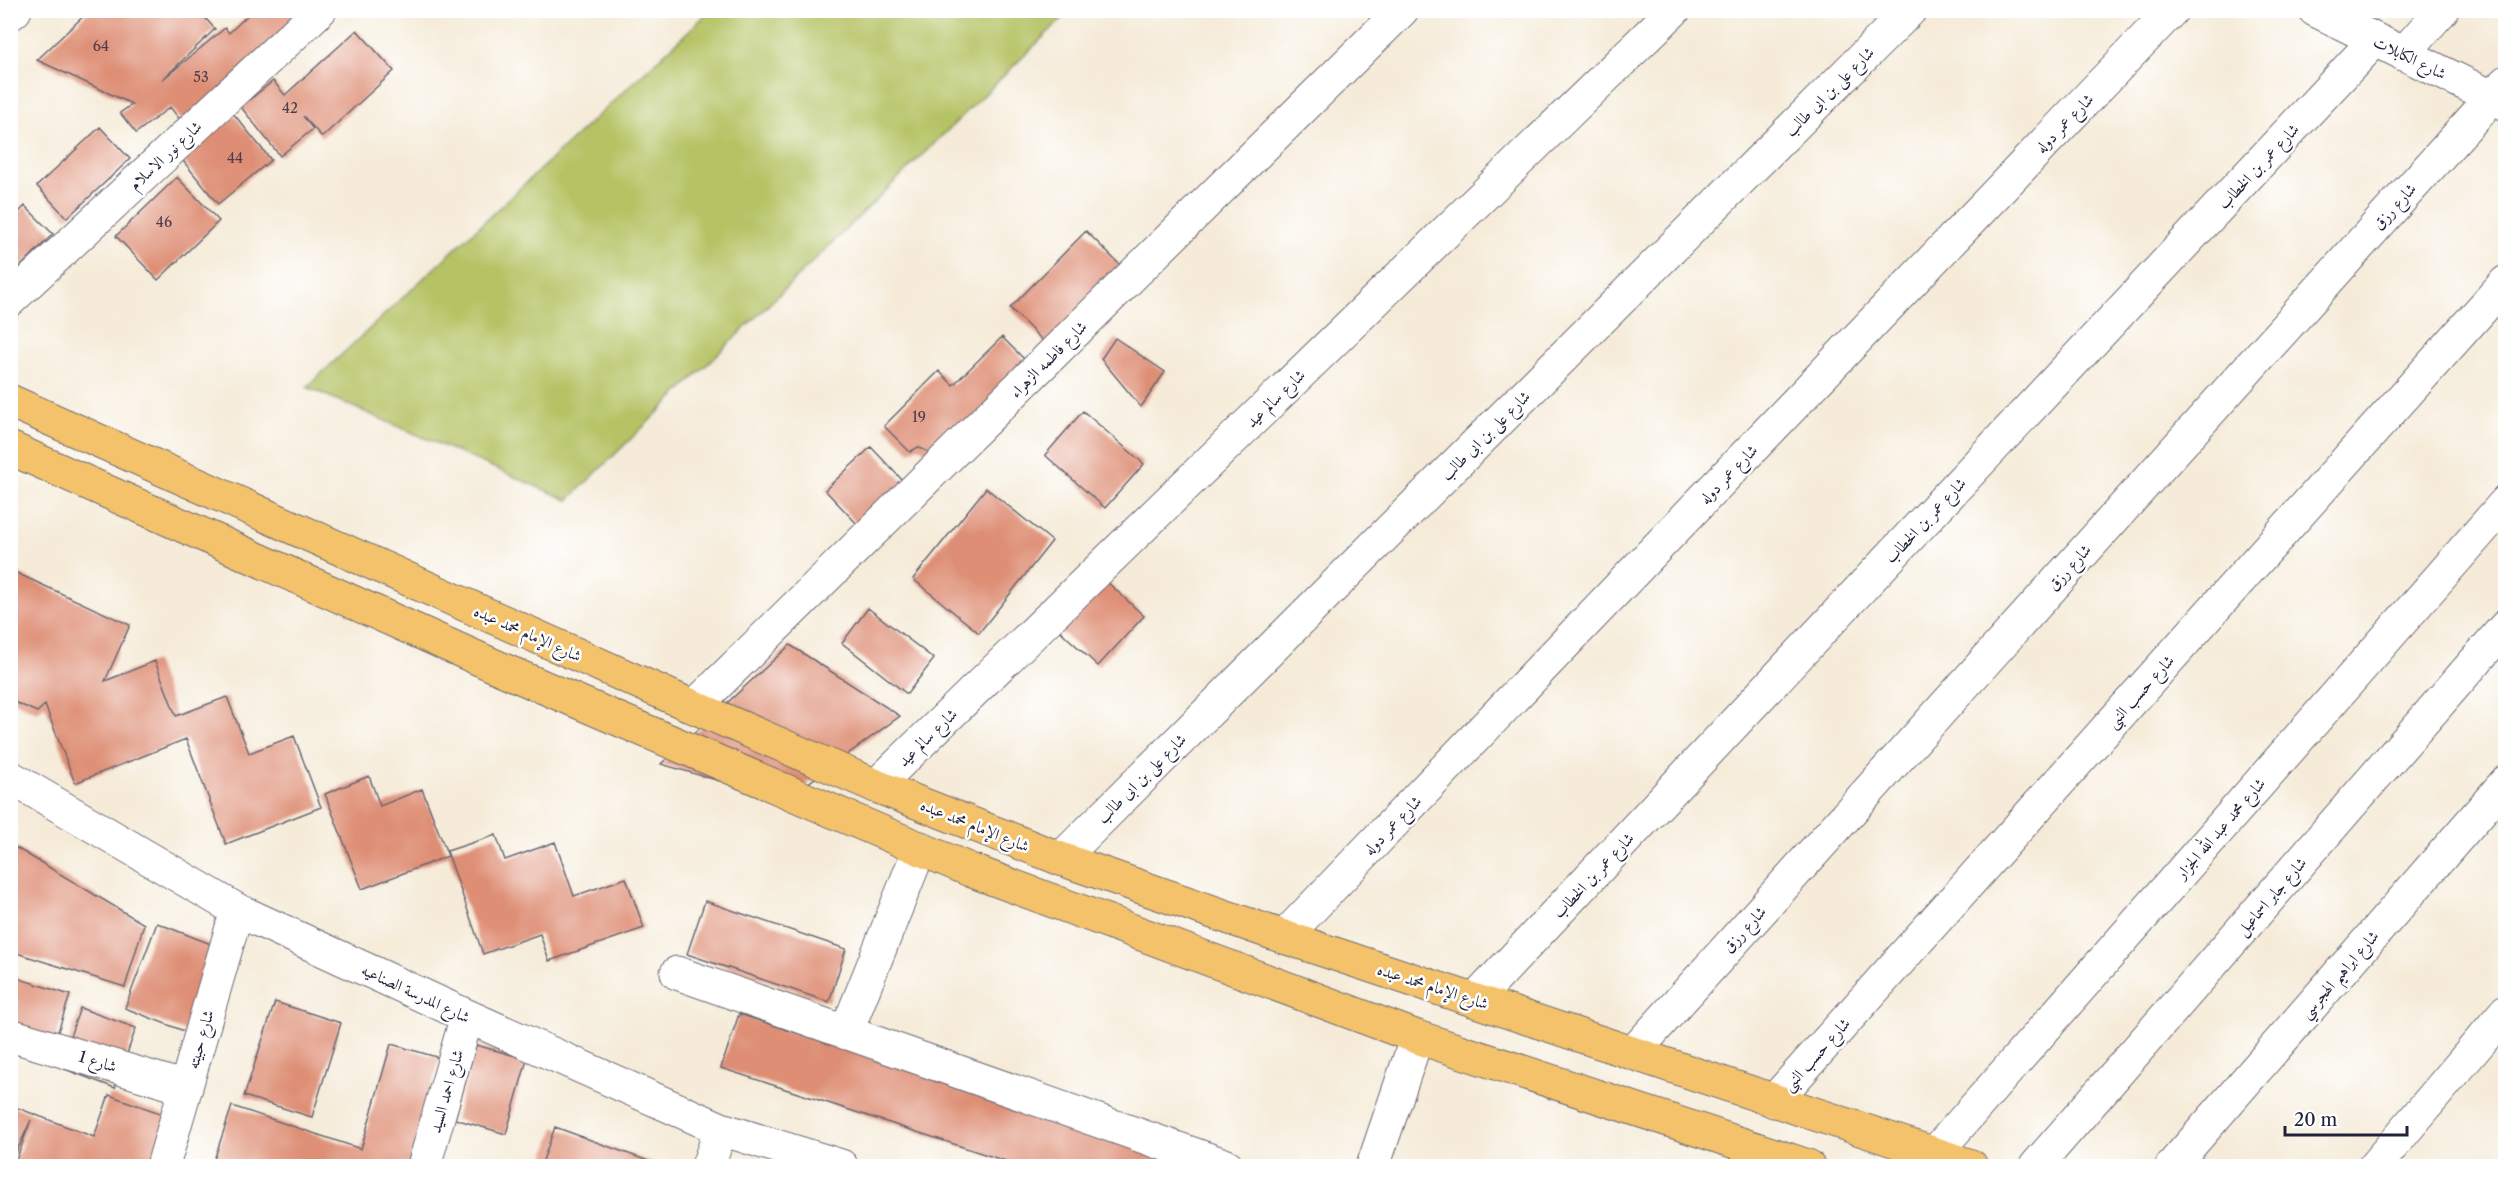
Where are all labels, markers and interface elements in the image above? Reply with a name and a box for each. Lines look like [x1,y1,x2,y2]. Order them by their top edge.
street label: شارع الكابلات [2369,31,2450,87]
house number: 64 [93,37,109,55]
street label: شارع على بن ابى طالب [1780,42,1881,143]
house number: 53 [193,68,209,86]
street label: شارع عمر دوله [2031,89,2100,160]
house number: 42 [282,99,298,117]
street label: شارع نور الاسلام [124,116,209,197]
street label: شارع عمر بن الخطاب [2213,119,2306,216]
house number: 44 [227,149,243,167]
street label: شارع رزق [2368,179,2423,236]
house number: 46 [156,213,172,231]
street label: شارع فاطمه الزهراء [1005,316,1094,405]
street label: شارع سالم عيد [1241,365,1312,435]
street label: شارع على بن ابى طالب [1436,386,1537,487]
house number: 19 [912,408,926,426]
street label: شارع عمر دوله [1695,440,1764,511]
street label: شارع عمر بن الخطاب [1880,473,1973,570]
street label: شارع رزق [2043,540,2098,597]
street label: شارع الإمام محمد عبده [469,600,585,670]
street label: شارع حسب النبى [2102,650,2181,734]
street label: شارع سالم عيد [893,704,964,774]
street label: شارع على بن ابى طالب [1092,729,1193,830]
street label: شارع محمد عبد الله الجزار [2168,772,2272,887]
street label: شارع عمر دوله [1359,791,1428,862]
street label: شارع الإمام محمد عبده [916,794,1032,861]
street label: شارع عمر بن الخطاب [1548,828,1641,925]
street label: شارع جابر اسماعيل [2231,853,2314,942]
street label: شارع رزق [1718,902,1773,959]
street label: شارع ابراهيم الهجرسي [2295,926,2388,1027]
street label: شارع المدرسة الصناعيه [357,959,473,1031]
street label: شارع الإمام محمد عبده [1373,959,1491,1018]
street label: شارع حبيته [182,1007,222,1072]
street label: شارع حسب النبى [1778,1013,1857,1097]
street label: شارع 1 [75,1046,119,1080]
street label: شارع احمد السيد [425,1047,471,1136]
scale bar [2285,1099,2406,1137]
text: 20 m [2294,1109,2338,1131]

